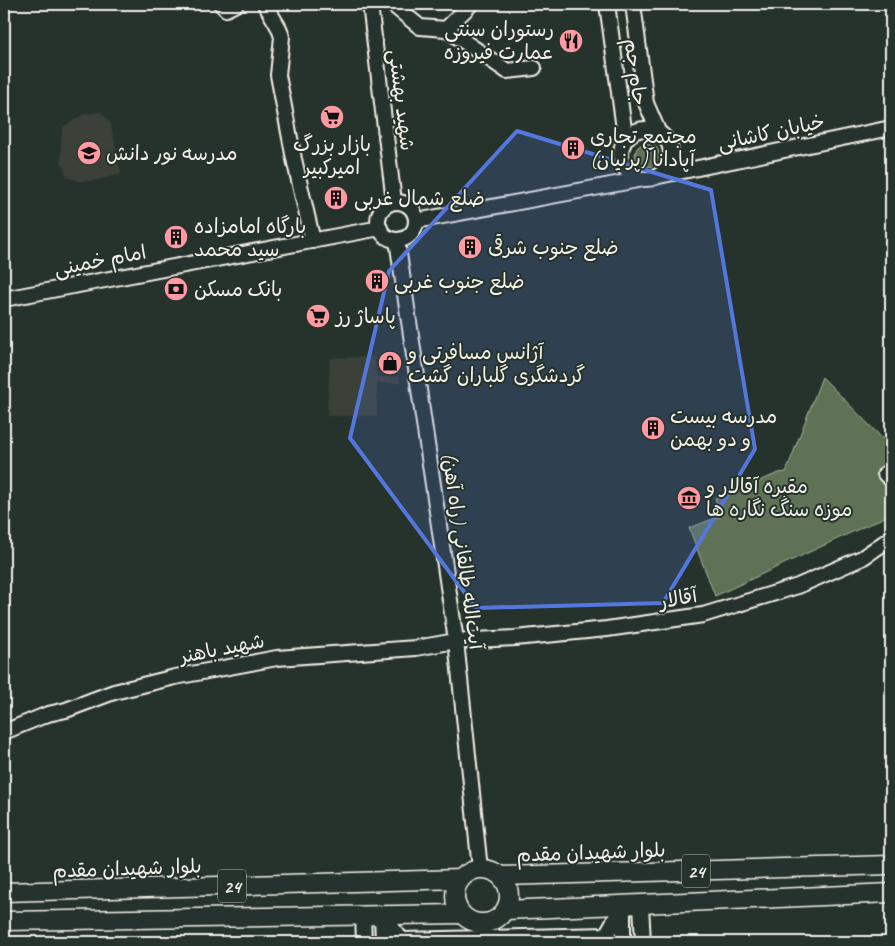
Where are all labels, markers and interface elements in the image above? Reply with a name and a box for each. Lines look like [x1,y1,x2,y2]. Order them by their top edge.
place label: رستوران سنتی عمارت فیروزه [444,17,554,65]
restaurant icon: رستوران سنتی عمارت فیروزه [558,28,584,54]
street label: جام جم [616,37,653,107]
street label: شهید بهشتی [383,48,420,152]
supermarket icon: بازار بزرگ امیرکبیر [319,104,345,130]
street label: خیابان کاشانی [715,109,827,156]
place label: مجتمع تجاری آپادانا (پرنیان) [590,124,697,172]
place label: بازار بزرگ امیرکبیر [293,132,371,180]
building icon: مجتمع تجاری آپادانا (پرنیان) [560,135,586,161]
school or university icon: مدرسه نور دانش [76,140,102,166]
place label: مدرسه نور دانش [106,141,238,166]
building icon: ضلع شمال غربی [323,185,349,211]
place label: ضلع شمال غربی [354,186,485,213]
place label: بارگاه امامزاده سید محمد [194,214,306,262]
building icon: بارگاه امامزاده سید محمد [163,224,189,250]
building icon: ضلع جنوب شرقی [457,234,483,260]
place label: ضلع جنوب شرقی [488,234,619,262]
street label: امام خمینی [52,239,149,284]
building icon: ضلع جنوب غربی [364,268,390,294]
place label: ضلع جنوب غربی [394,269,525,296]
bank icon: بانک مسکن [163,276,189,302]
place label: بانک مسکن [194,277,282,302]
supermarket icon: پاساژ رز [305,303,331,329]
place label: پاساژ رز [334,304,396,329]
place label: آژانس مسافرتی و گردشگری گلباران گشت [406,340,585,388]
shop icon: آژانس مسافرتی و گردشگری گلباران گشت [377,350,403,376]
place label: مدرسه بیست و دو بهمن [670,404,777,452]
building icon: مدرسه بیست و دو بهمن [640,415,666,441]
street label: (راه آهن) آیت‌الله طالقانی [436,451,489,652]
place label: مقبره آقالار و موزه سنگ نگاره ها [704,474,852,522]
museum icon: مقبره آقالار و موزه سنگ نگاره ها [676,485,702,511]
street label: آقالار [655,583,700,614]
street label: شهید باهنر [176,628,266,669]
street label: بلوار شهیدان مقدم [516,837,666,870]
street label: بلوار شهیدان مقدم [52,853,202,886]
road number: 24 [682,854,710,888]
road number: 24 [218,869,246,902]

